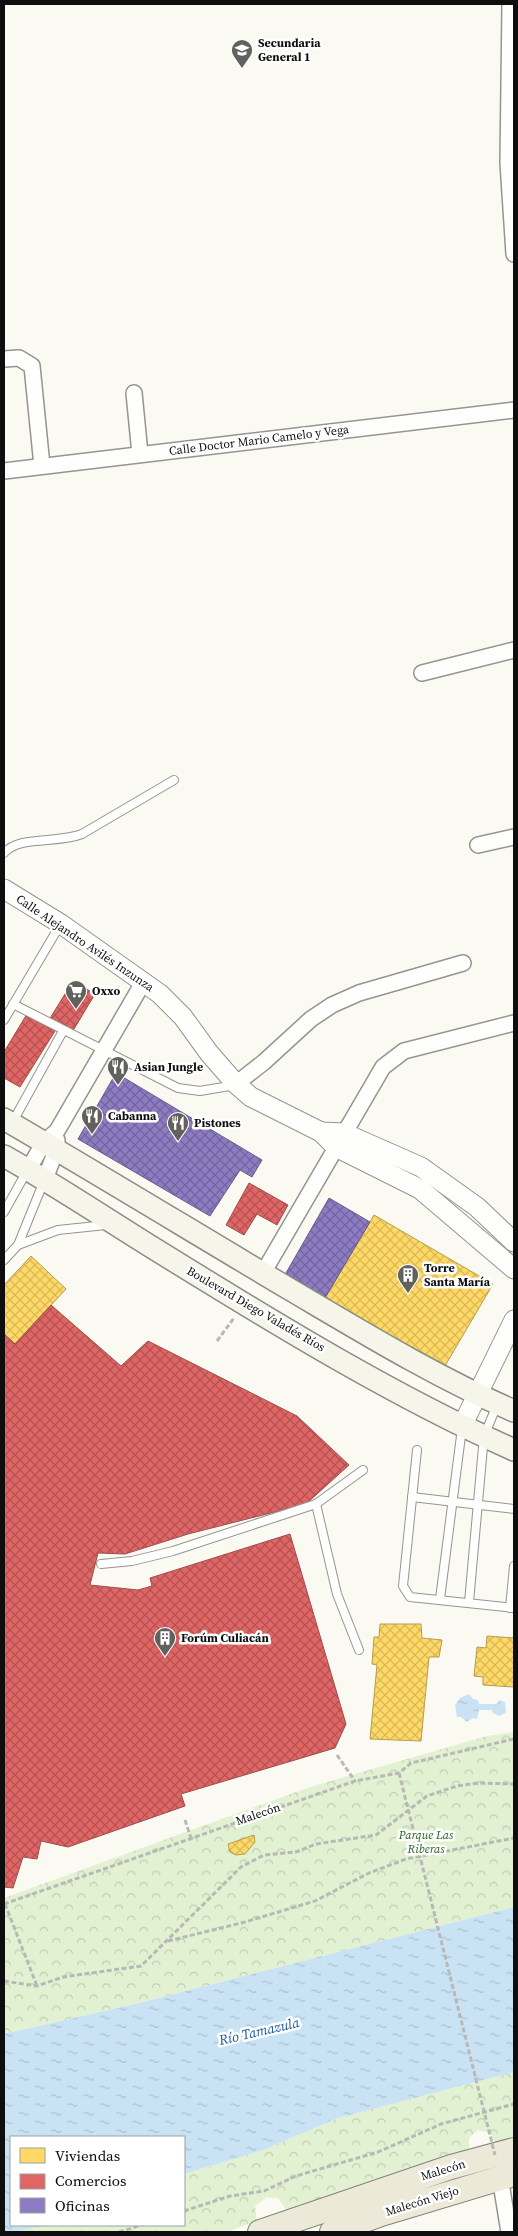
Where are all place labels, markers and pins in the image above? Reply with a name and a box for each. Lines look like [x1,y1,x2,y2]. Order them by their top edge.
place label: Secundaria General 1 [258,35,321,65]
school or university icon: Secundaria General 1 [230,38,254,69]
supermarket icon: Oxxo [64,979,88,1010]
place label: Oxxo [92,983,120,999]
restaurant icon: Asian Jungle [106,1055,130,1086]
place label: Asian Jungle [134,1059,203,1075]
restaurant icon: Cabanna [80,1104,104,1135]
place label: Cabanna [108,1108,157,1124]
restaurant icon: Pistones [166,1111,190,1142]
place label: Pistones [194,1115,241,1131]
place label: Torre Santa María [424,1260,491,1290]
building icon: Torre Santa María [396,1263,420,1294]
building icon: Forúm Culiacán [153,1626,177,1657]
place label: Forúm Culiacán [181,1630,269,1646]

